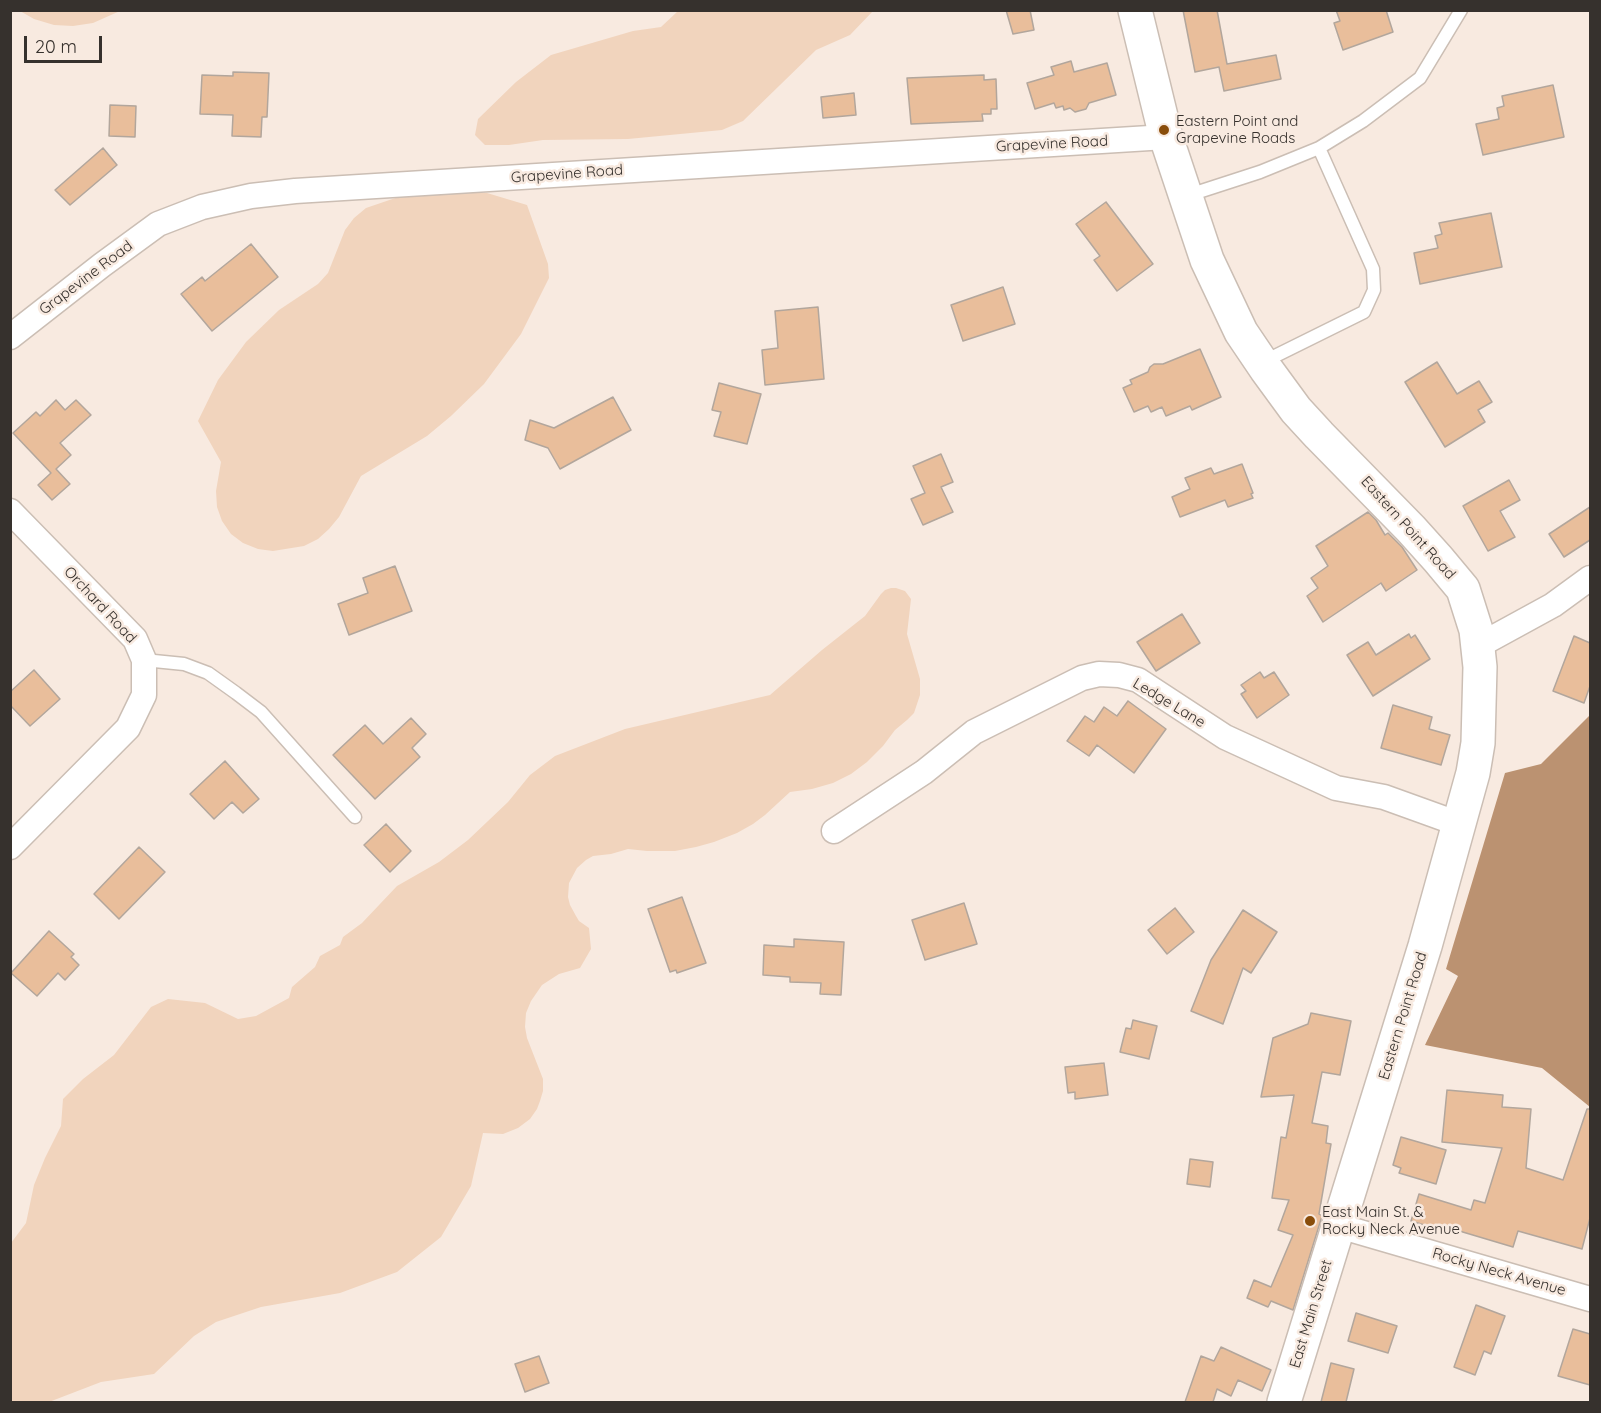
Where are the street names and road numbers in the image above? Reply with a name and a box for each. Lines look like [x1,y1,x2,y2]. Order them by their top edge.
street label: Grapevine Road [996,132,1108,156]
street label: Grapevine Road [510,161,624,187]
street label: Grapevine Road [36,237,136,319]
street label: Eastern Point Road [1357,473,1459,583]
street label: Orchard Road [60,563,140,647]
street label: Ledge Lane [1129,674,1209,732]
street label: Eastern Point Road [1375,950,1431,1082]
street label: Rocky Neck Avenue [1430,1244,1568,1300]
street label: East Main Street [1286,1258,1336,1370]

